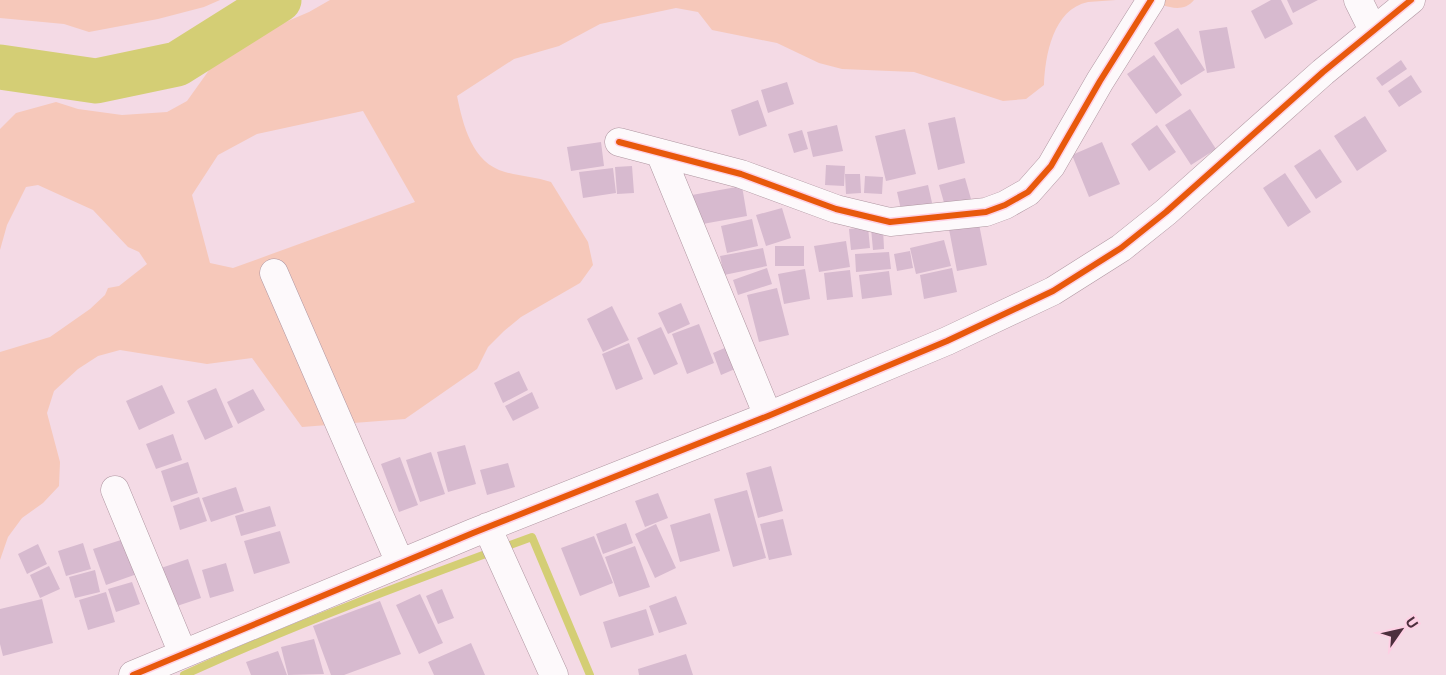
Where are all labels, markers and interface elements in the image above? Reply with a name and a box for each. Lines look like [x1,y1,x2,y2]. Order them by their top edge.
north arrow [1376,605,1426,655]
text: U [1402,613,1422,631]

